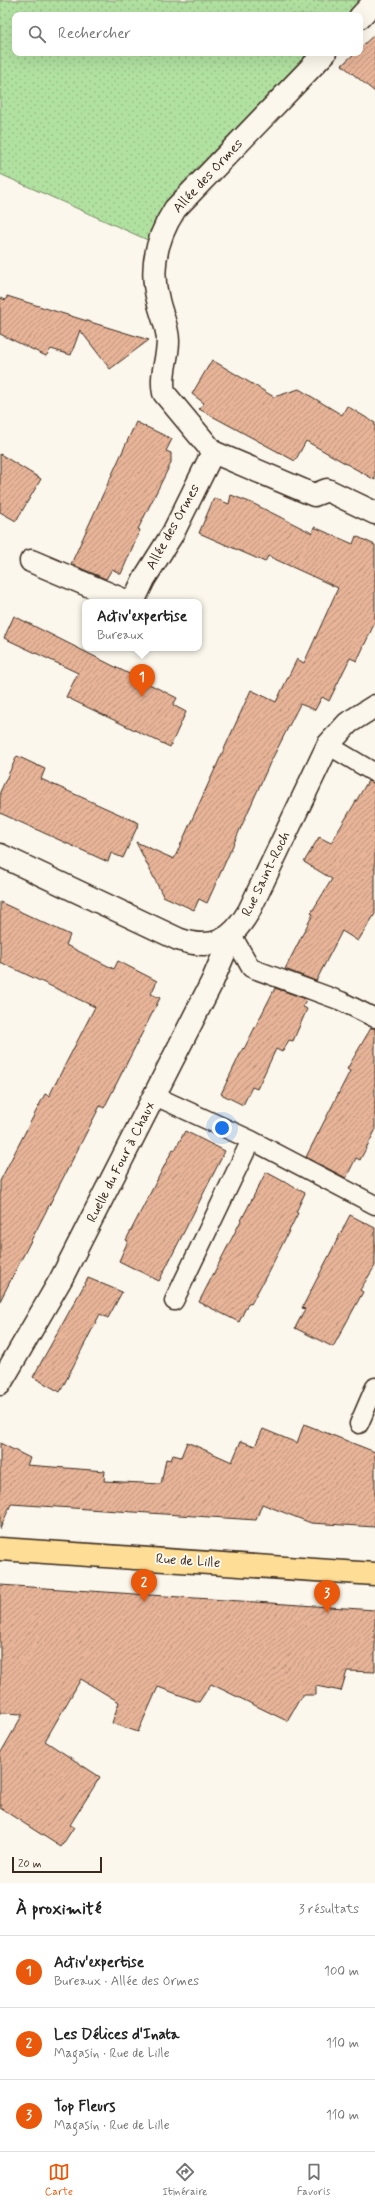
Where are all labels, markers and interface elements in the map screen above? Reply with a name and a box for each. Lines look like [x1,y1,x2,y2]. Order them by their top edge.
search box [12,12,363,56]
icon: search [26,23,48,45]
text: Rechercher [58,24,131,44]
street label: Allée des Ormes [169,135,247,217]
street label: Allée des Ormes [142,481,204,573]
popup [82,599,202,651]
text: Activ'expertise [97,607,187,627]
text: Bureaux [97,627,144,644]
pin: 1 [129,664,155,697]
street label: Rue Saint-Roch [238,828,294,919]
street label: Ruelle du Four à Chaux [83,1098,159,1225]
your location [212,1118,232,1138]
street label: Rue de Lille [155,1550,221,1572]
pin: 2 [131,1569,157,1602]
pin: 3 [314,1580,340,1613]
scale bar [12,1855,102,1874]
text: 20 m [18,1857,41,1871]
text: À proximité [16,1898,101,1920]
text: 3 résultats [299,1901,359,1918]
text: Activ'expertise [54,1953,144,1973]
text: 1 [26,1963,32,1980]
text: 100 m [324,1963,359,1980]
text: Bureaux · Allée des Ormes [54,1973,199,1990]
text: Les Délices d'Inata [54,2025,180,2045]
text: 2 [26,2035,32,2052]
text: 110 m [326,2035,359,2052]
text: Magasin · Rue de Lille [54,2045,170,2062]
text: Top Fleurs [54,2097,115,2117]
text: 3 [26,2107,32,2124]
text: 110 m [326,2107,359,2124]
text: Magasin · Rue de Lille [54,2117,170,2134]
tab: Carte [45,2161,73,2199]
tab: Itinéraire [162,2161,207,2199]
tab: Favoris [297,2161,330,2199]

